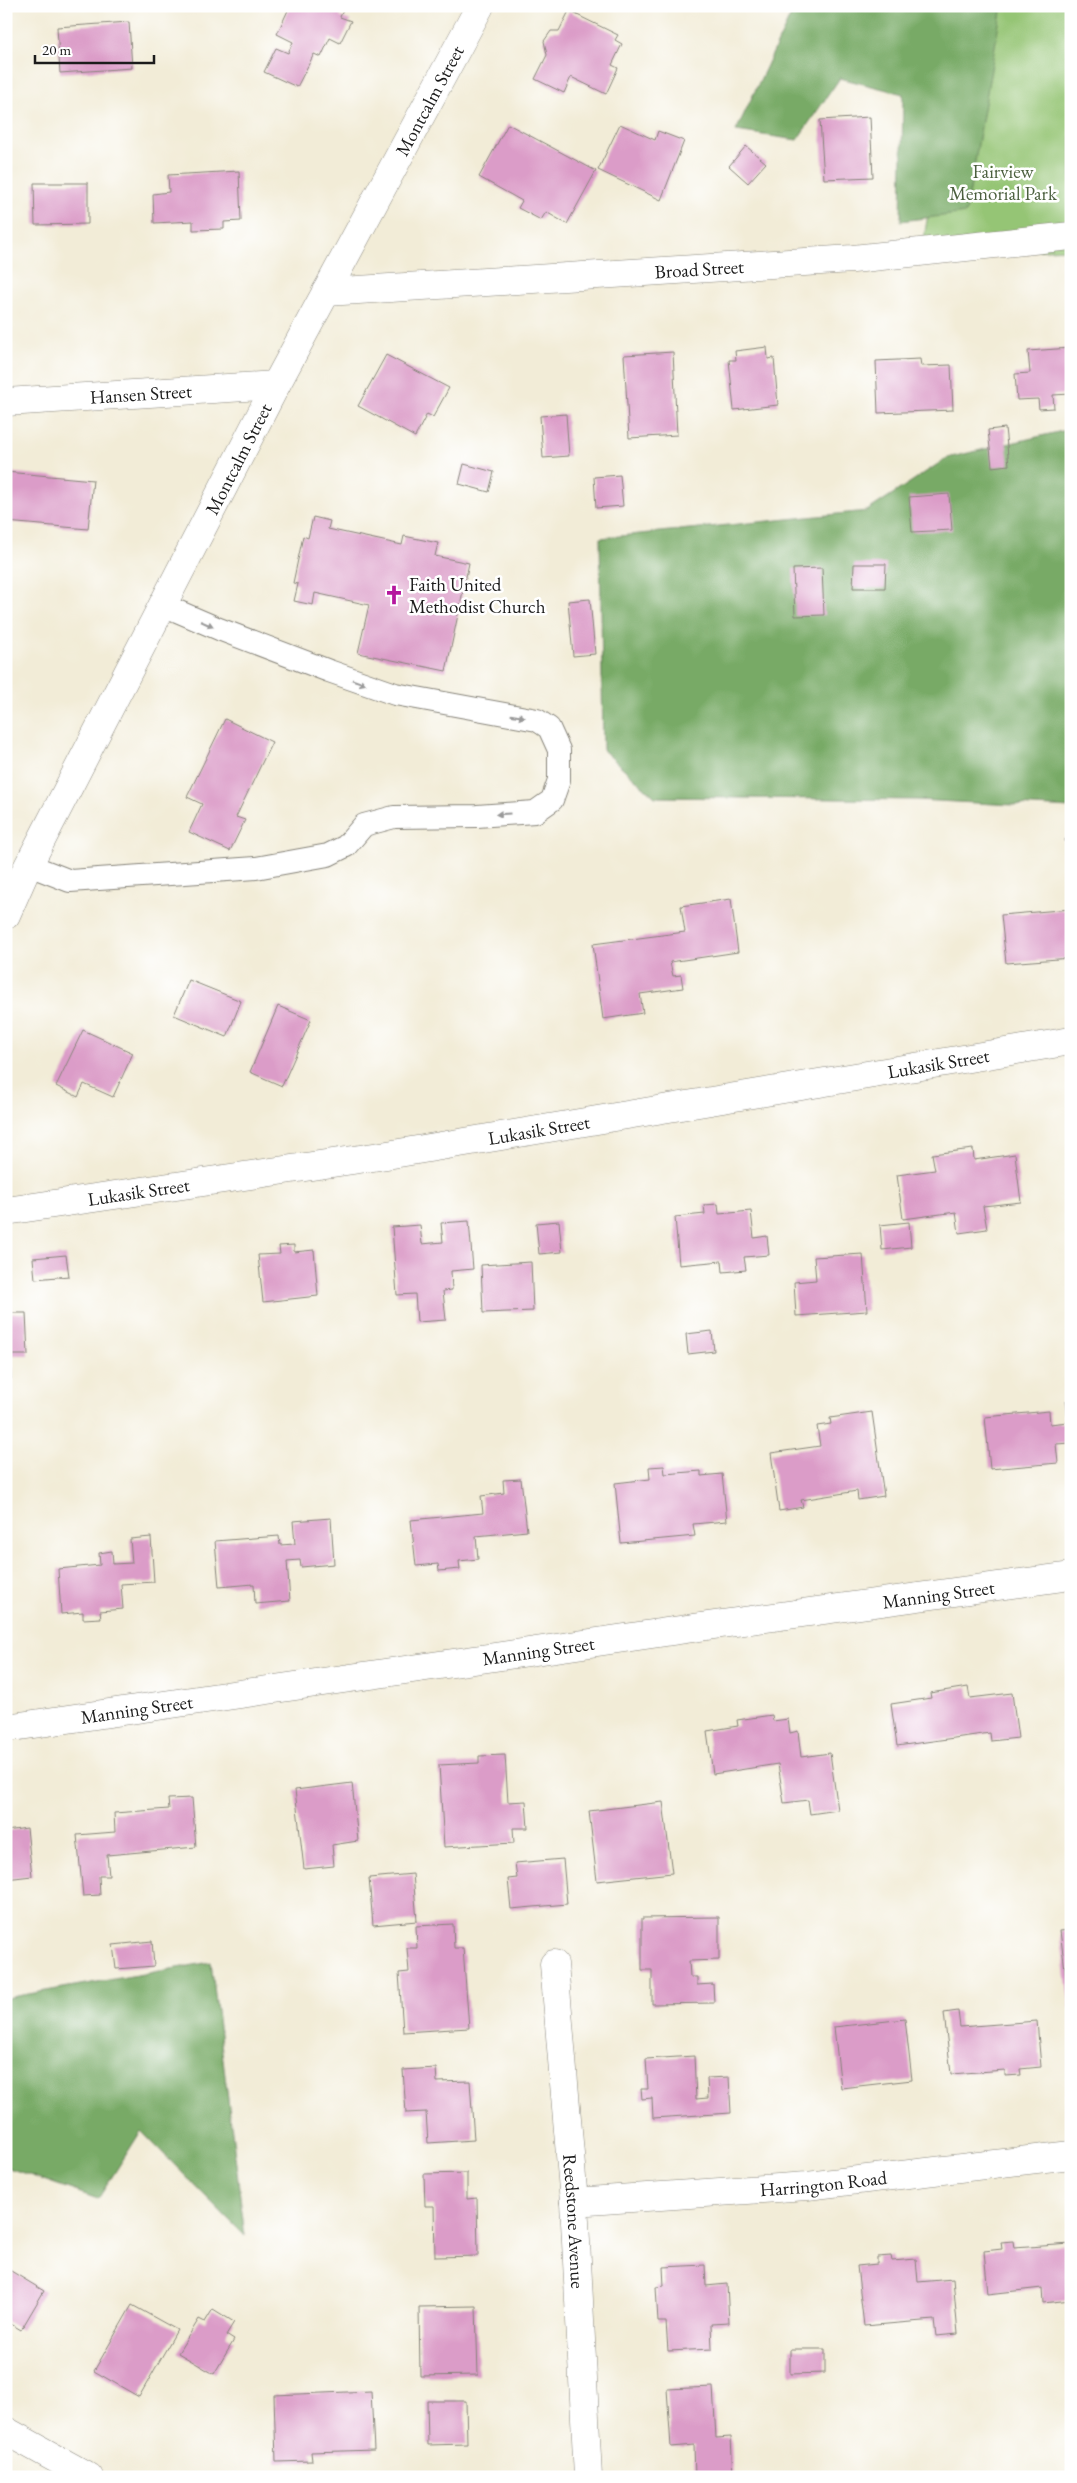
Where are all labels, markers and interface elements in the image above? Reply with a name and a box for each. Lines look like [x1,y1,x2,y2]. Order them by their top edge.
scale bar [35,32,154,64]
text: 20 m [42,40,71,59]
street label: Montcalm Street [389,41,469,160]
park label: Fairview Memorial Park [949,159,1058,206]
street label: Broad Street [654,253,745,284]
street label: Hansen Street [89,378,193,409]
street label: Montcalm Street [199,399,277,519]
place label: Faith United Methodist Church [409,572,546,619]
church icon: Faith United Methodist Church [383,584,405,606]
one-way arrow [200,621,214,629]
one-way arrow [352,679,367,686]
one-way arrow [510,713,526,721]
one-way arrow [495,810,511,818]
street label: Lukasik Street [885,1042,991,1084]
street label: Lukasik Street [486,1109,592,1150]
street label: Lukasik Street [86,1172,191,1211]
street label: Manning Street [881,1574,996,1614]
street label: Manning Street [481,1630,596,1671]
street label: Manning Street [79,1688,194,1729]
street label: Reedstone Avenue [557,2153,591,2289]
street label: Harrington Road [759,2164,889,2202]

